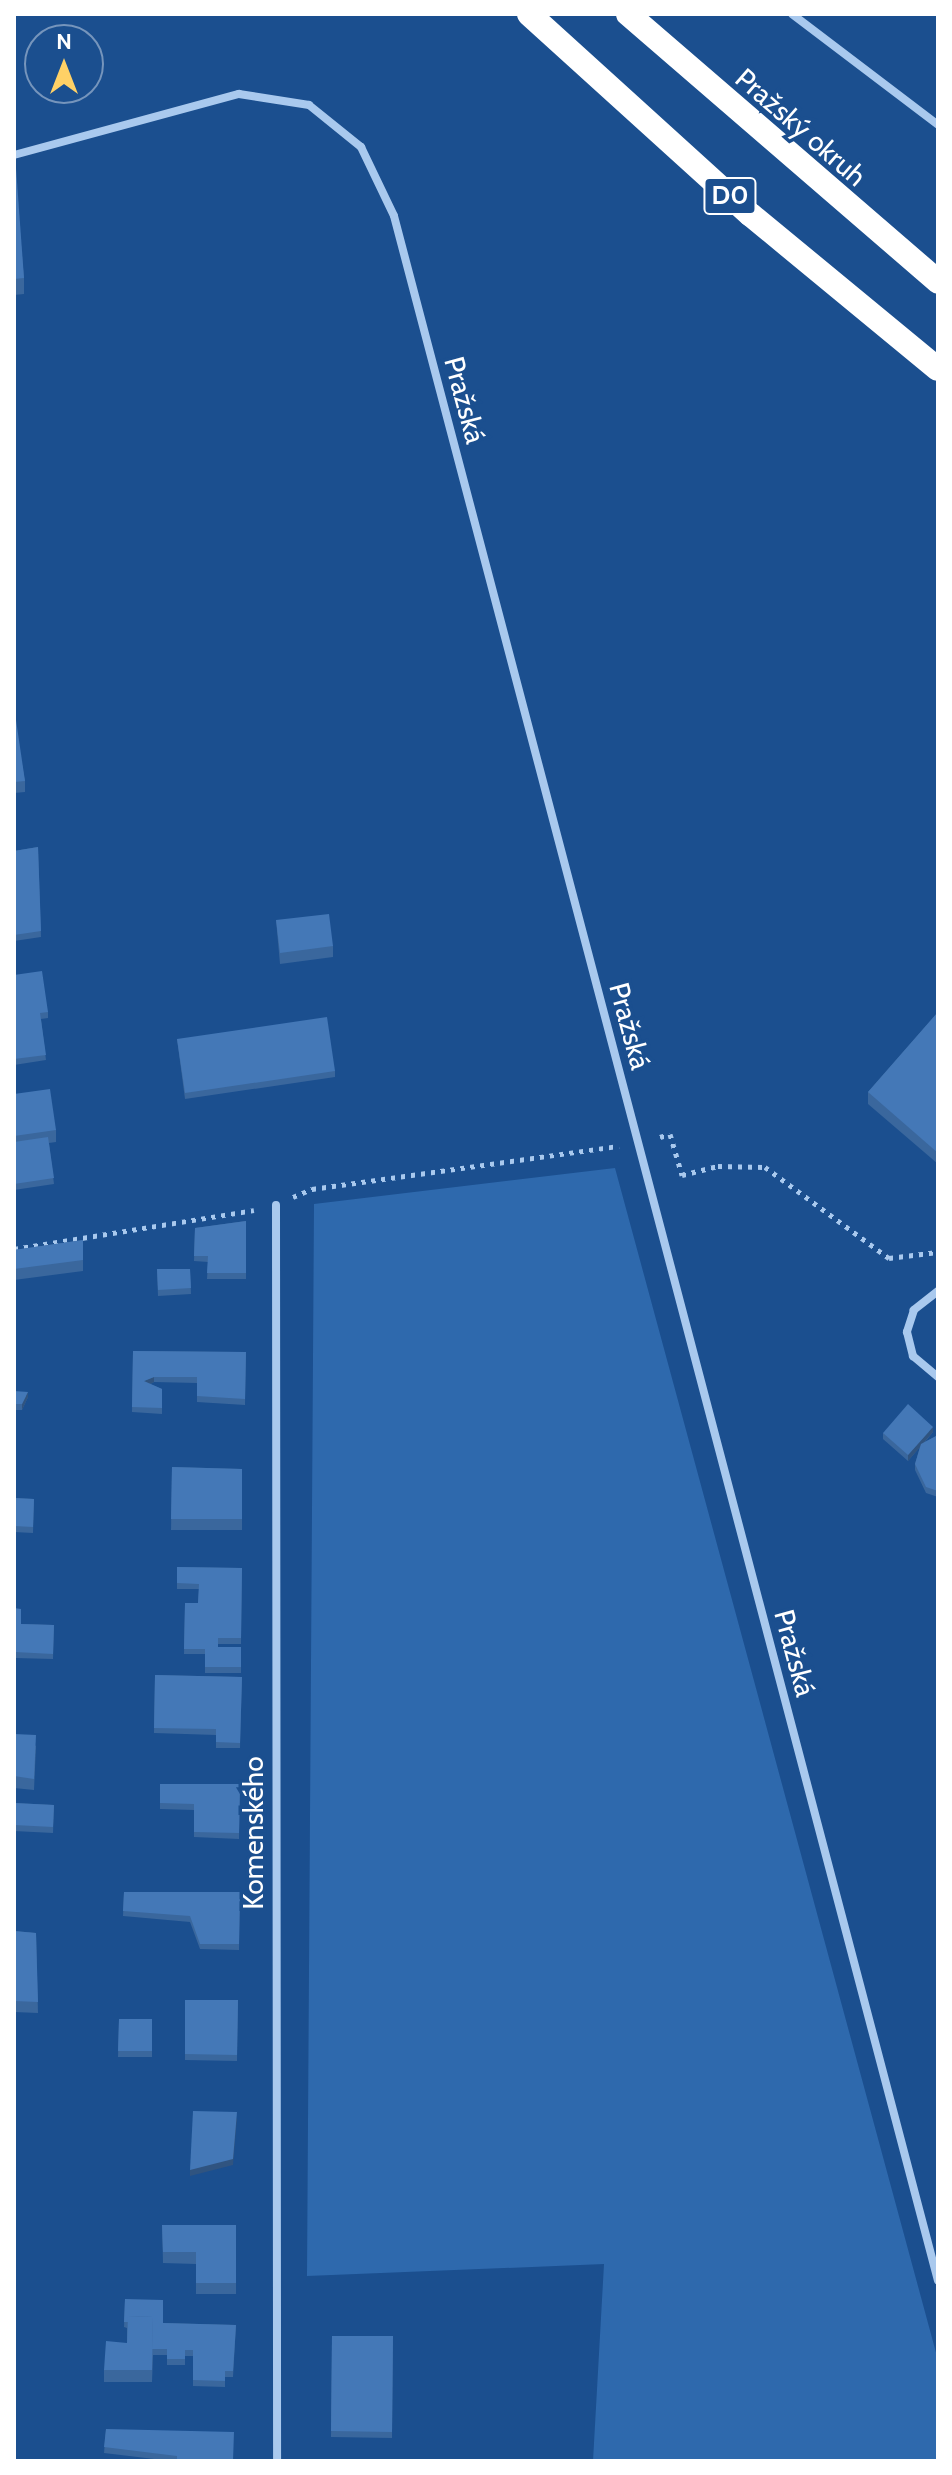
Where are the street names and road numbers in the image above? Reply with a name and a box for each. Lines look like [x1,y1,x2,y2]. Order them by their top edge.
street label: Pražský okruh [729,61,873,193]
road number: D0 [702,174,758,218]
street label: Pražská [437,353,493,447]
street label: Pražská [602,979,658,1073]
street label: Pražská [767,1606,823,1700]
street label: Komenského [236,1756,270,1910]

